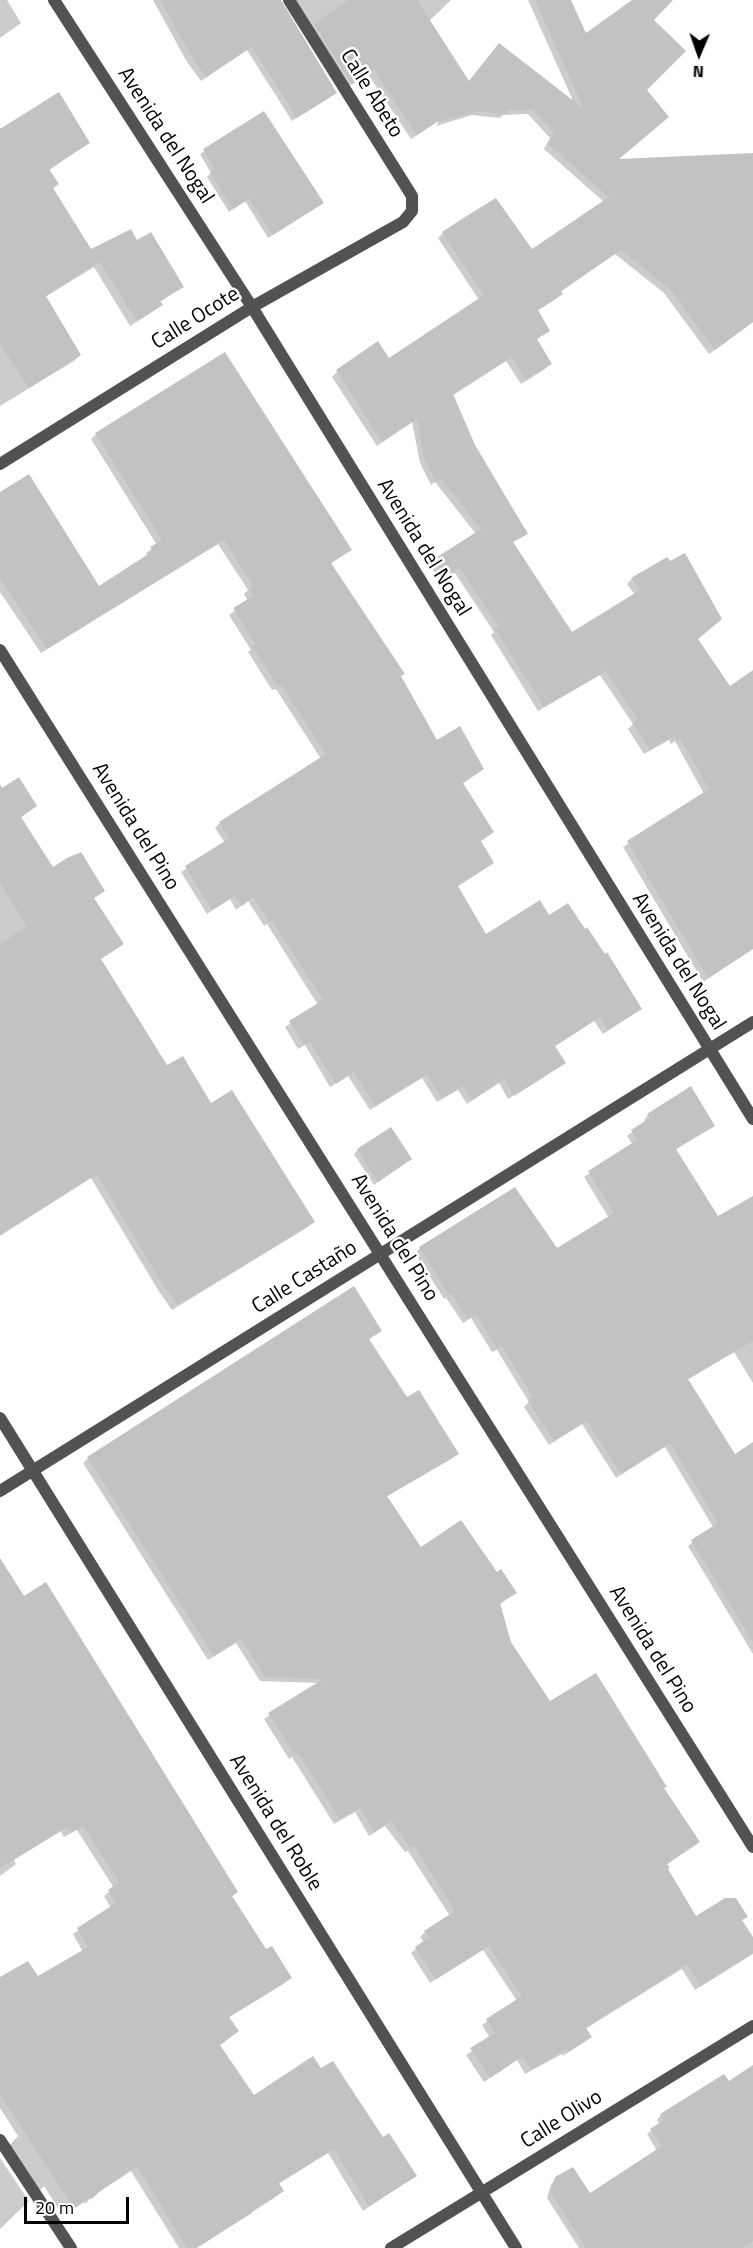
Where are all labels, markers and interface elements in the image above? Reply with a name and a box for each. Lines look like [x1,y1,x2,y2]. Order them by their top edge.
north arrow [669,24,729,84]
street label: Calle Abeto [334,45,408,143]
text: N [692,60,704,84]
street label: Avenida del Nogal [112,63,218,209]
street label: Calle Ocote [147,282,245,356]
street label: Avenida del Nogal [371,475,475,621]
street label: Avenida del Pino [86,759,184,895]
street label: Avenida del Nogal [626,889,730,1035]
street label: Avenida del Pino [345,1170,443,1306]
street label: Calle Castaño [248,1236,362,1320]
street label: Avenida del Pino [603,1582,701,1718]
street label: Avenida del Roble [223,1750,327,1896]
street label: Calle Olivo [517,2085,607,2155]
scale bar [27,2185,132,2223]
text: 20 m [35,2194,74,2221]

